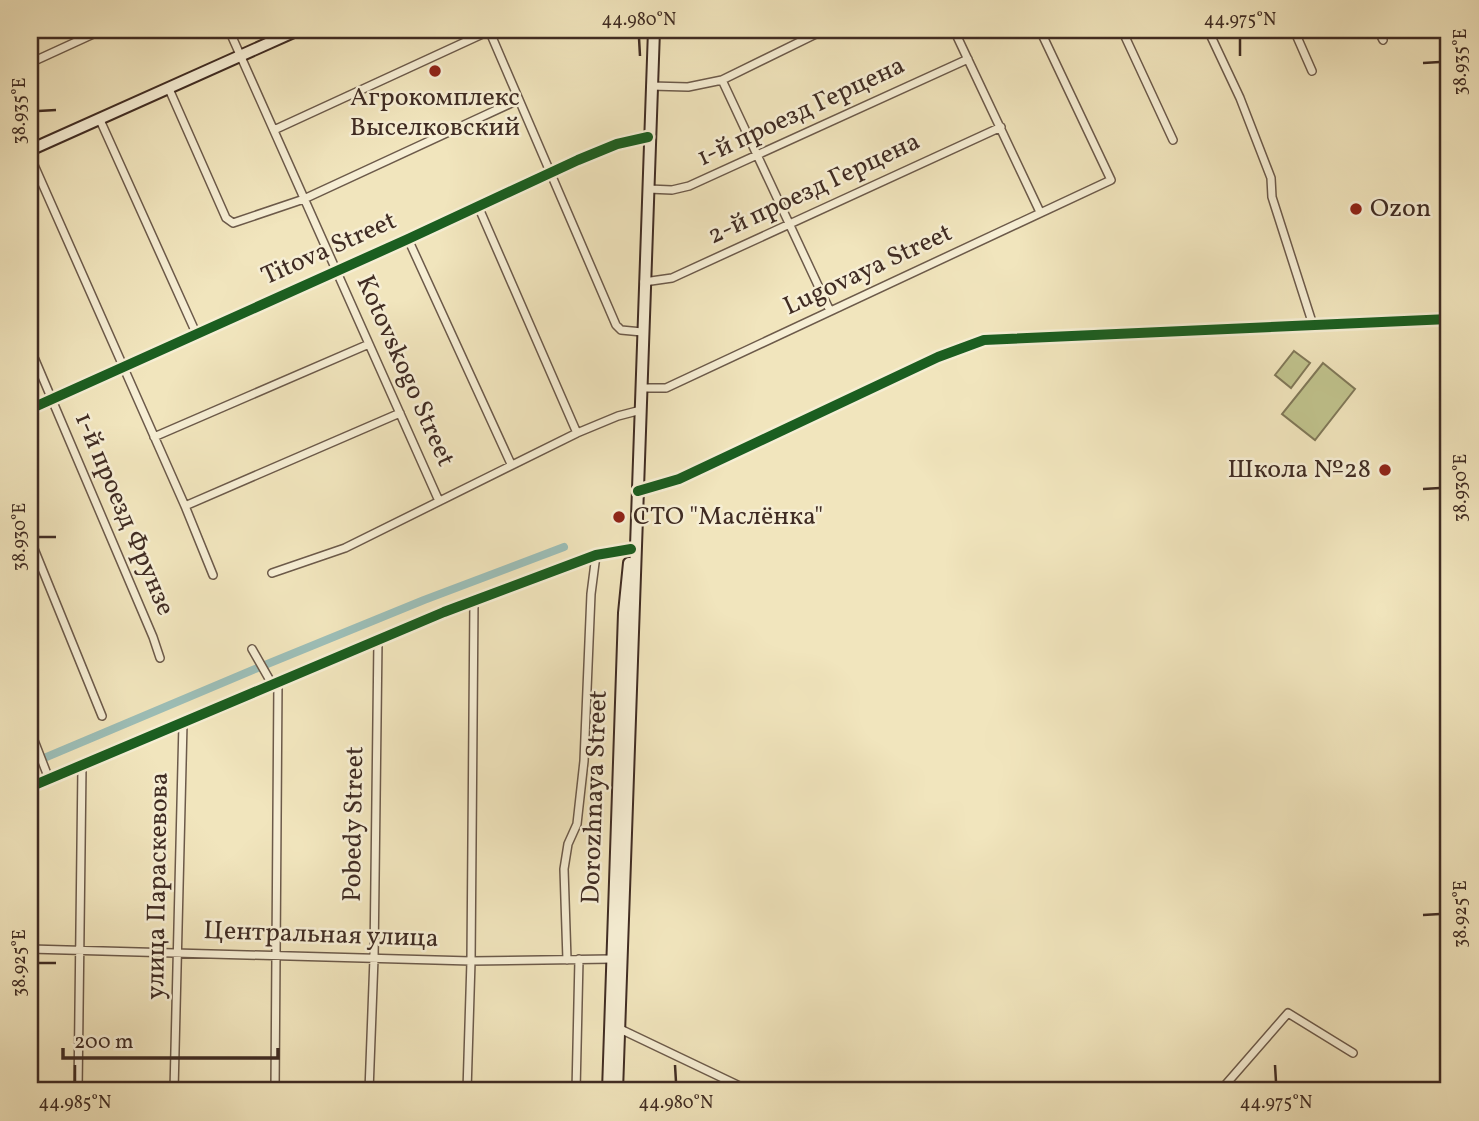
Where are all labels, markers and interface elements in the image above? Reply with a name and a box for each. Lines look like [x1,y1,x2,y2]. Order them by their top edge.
text: 44.980°N [602,8,676,33]
text: 44.975°N [1204,8,1276,33]
text: 38.935°E [1449,28,1474,96]
street label: 1-й проезд Герцена [691,48,911,176]
marker: Агрокомплекс Выселковский [427,63,443,79]
text: 38.935°E [8,77,33,145]
place label: Агрокомплекс Выселковский [350,80,520,146]
street label: 2-й проезд Герцена [702,124,926,254]
place label: Ozon [1370,191,1431,227]
marker: Ozon [1348,201,1364,217]
street label: Titova Street [256,203,402,295]
street label: Lugovaya Street [778,215,958,325]
street label: Kotovskogo Street [347,270,463,472]
street label: 1-й проезд Фрунзе [65,407,183,621]
place label: Школа №28 [1228,452,1371,488]
text: 38.930°E [1449,454,1474,522]
marker: Школа №28 [1377,462,1393,478]
place label: СТО "Маслёнка" [633,499,823,535]
text: 38.930°E [8,503,33,571]
marker: СТО "Маслёнка" [611,509,627,525]
street label: Dorozhnaya Street [573,689,617,905]
street label: Pobedy Street [335,746,373,902]
street label: улица Параскевова [138,772,178,1000]
text: 38.925°E [1449,880,1474,948]
street label: Центральная улица [203,913,439,957]
text: 38.925°E [8,929,33,997]
scale bar [63,1016,278,1060]
text: 200 m [74,1028,134,1057]
text: 44.985°N [39,1091,111,1116]
text: 44.980°N [639,1091,713,1116]
text: 44.975°N [1240,1091,1312,1116]

